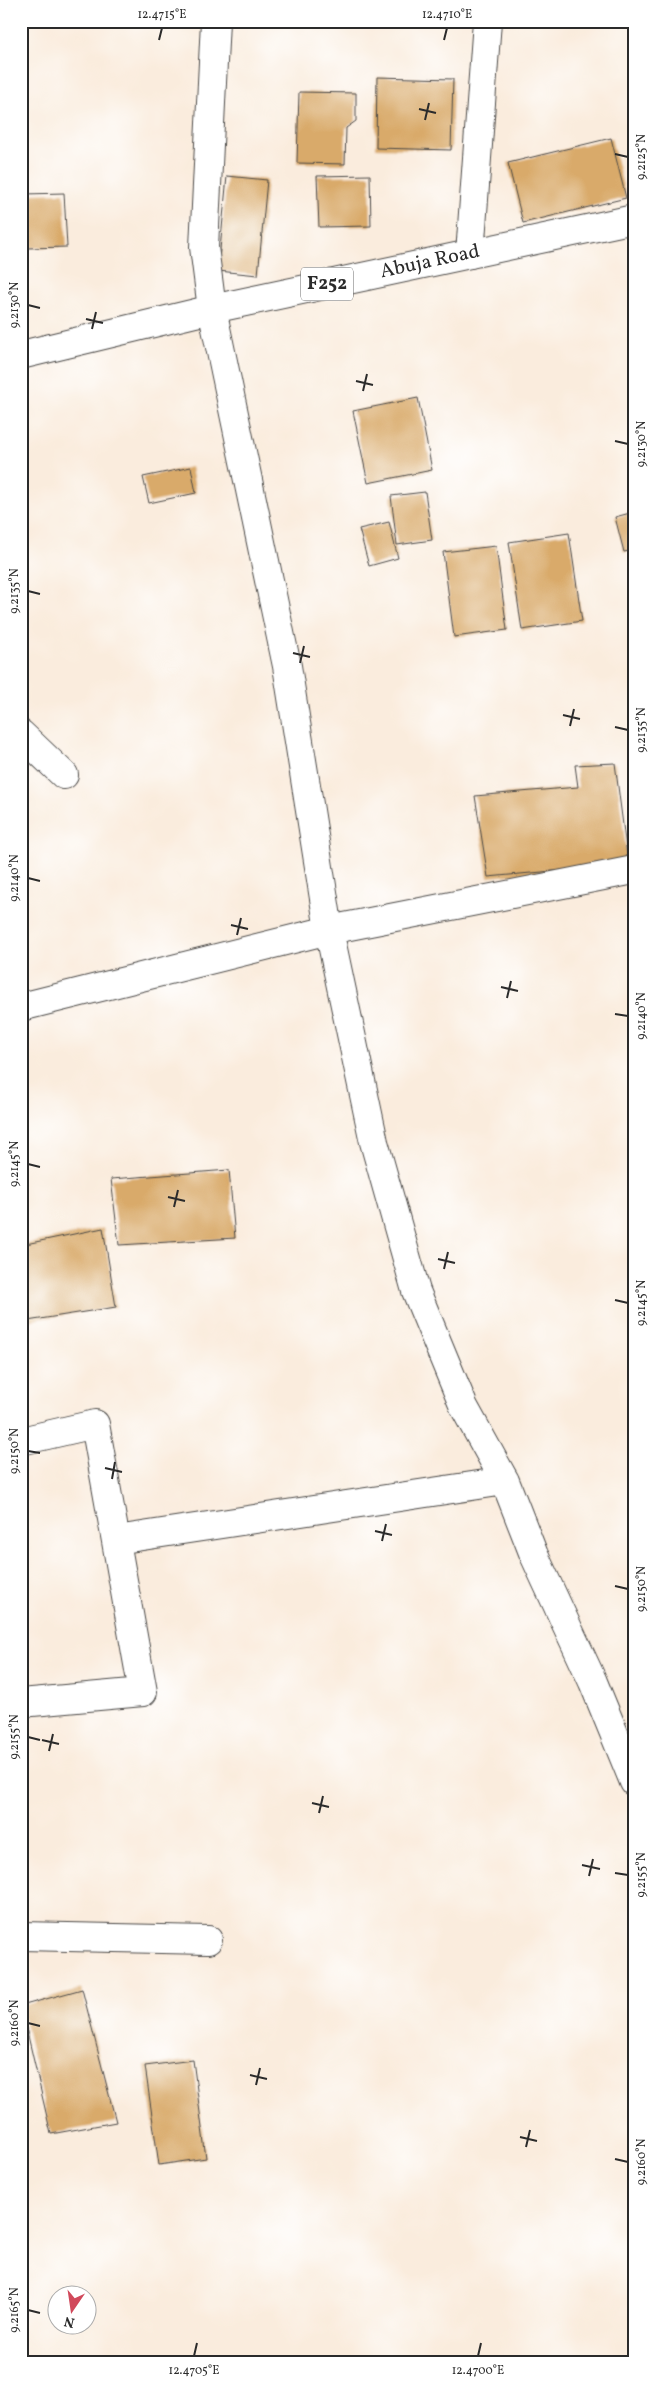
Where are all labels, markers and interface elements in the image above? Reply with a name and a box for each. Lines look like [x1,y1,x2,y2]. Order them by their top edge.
text: 12.4715°E [137,7,187,23]
text: 12.4710°E [422,7,472,23]
text: 9.2125°N [634,134,650,180]
street label: Abuja Road [378,238,482,286]
road number: F252 [301,268,353,300]
text: 9.2130°N [7,282,23,328]
text: 9.2130°N [634,421,650,467]
text: 9.2135°N [7,568,23,614]
text: 9.2135°N [634,707,650,753]
text: 9.2140°N [7,854,23,902]
text: 9.2140°N [634,992,650,1040]
text: 9.2145°N [7,1141,23,1187]
text: 9.2145°N [634,1280,650,1326]
text: 9.2150°N [7,1428,23,1474]
text: 9.2150°N [634,1566,650,1612]
text: 9.2155°N [7,1714,23,1760]
text: 9.2155°N [634,1852,650,1898]
text: 9.2160°N [7,2000,23,2046]
text: 9.2160°N [634,2139,650,2185]
north arrow [48,2286,98,2336]
text: 9.2165°N [7,2287,23,2333]
text: N [62,2311,77,2332]
text: 12.4705°E [168,2363,220,2379]
text: 12.4700°E [452,2363,504,2379]

